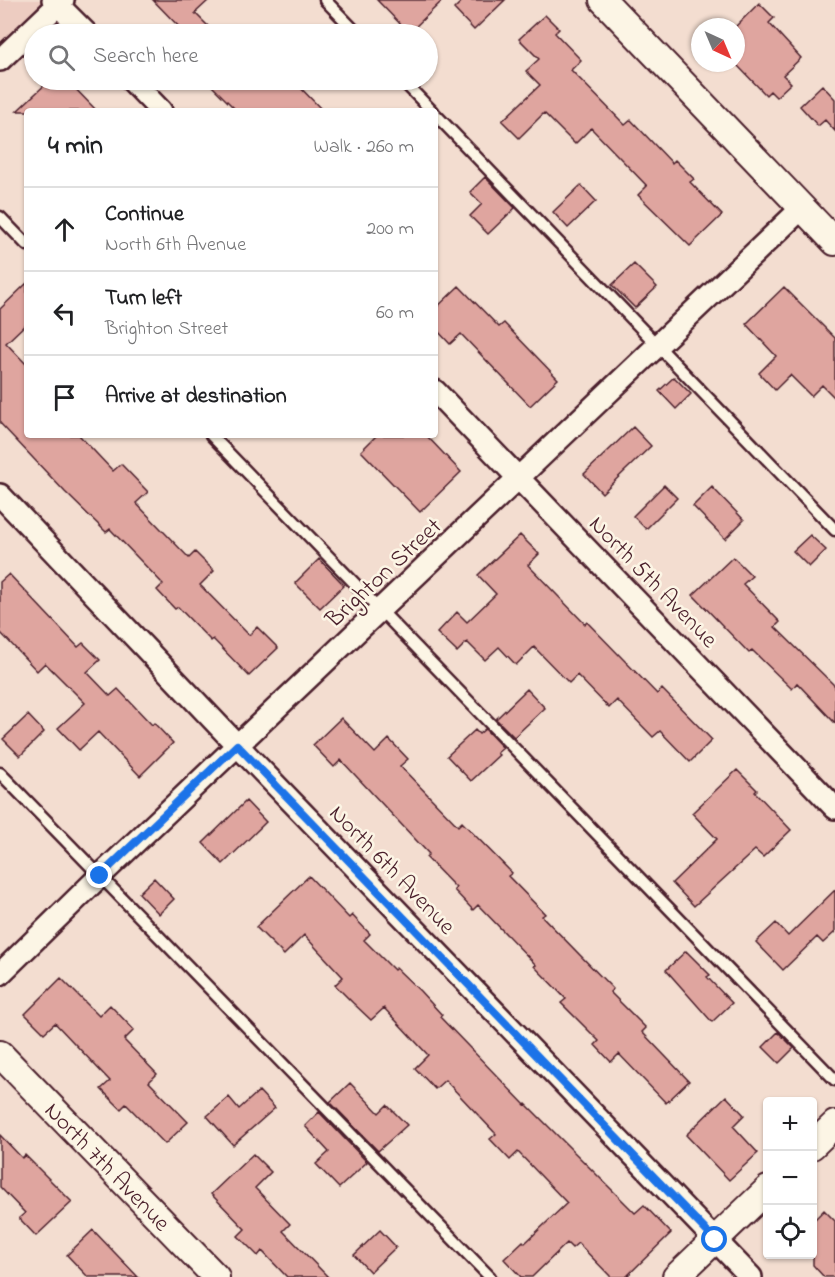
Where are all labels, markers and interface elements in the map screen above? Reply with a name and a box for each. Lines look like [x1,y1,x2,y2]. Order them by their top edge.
north arrow [691,18,745,72]
search box [24,24,438,90]
icon: search [45,41,78,74]
text: Search here [93,41,198,73]
text: 4 min [48,128,103,166]
text: Walk · 260 m [313,133,414,162]
text: Continue [105,199,184,231]
icon: ahead [48,213,81,246]
text: 200 m [366,215,414,244]
text: North 6th Avenue [105,231,246,260]
text: Turn left [105,283,182,315]
icon: left [48,297,81,330]
text: 60 m [376,299,414,328]
text: Brighton Street [105,315,228,344]
icon: arrive [48,381,81,414]
text: Arrive at destination [105,381,287,413]
street label: North 5th Avenue [580,509,725,657]
street label: Brighton Street [318,511,451,638]
street label: North 6th Avenue [320,798,463,944]
route end [86,862,112,888]
street label: North 7th Avenue [35,1095,178,1241]
map controls [763,1097,817,1259]
button: + [763,1097,817,1151]
button: − [763,1151,817,1205]
button: locate [763,1205,817,1259]
route start [701,1226,727,1252]

